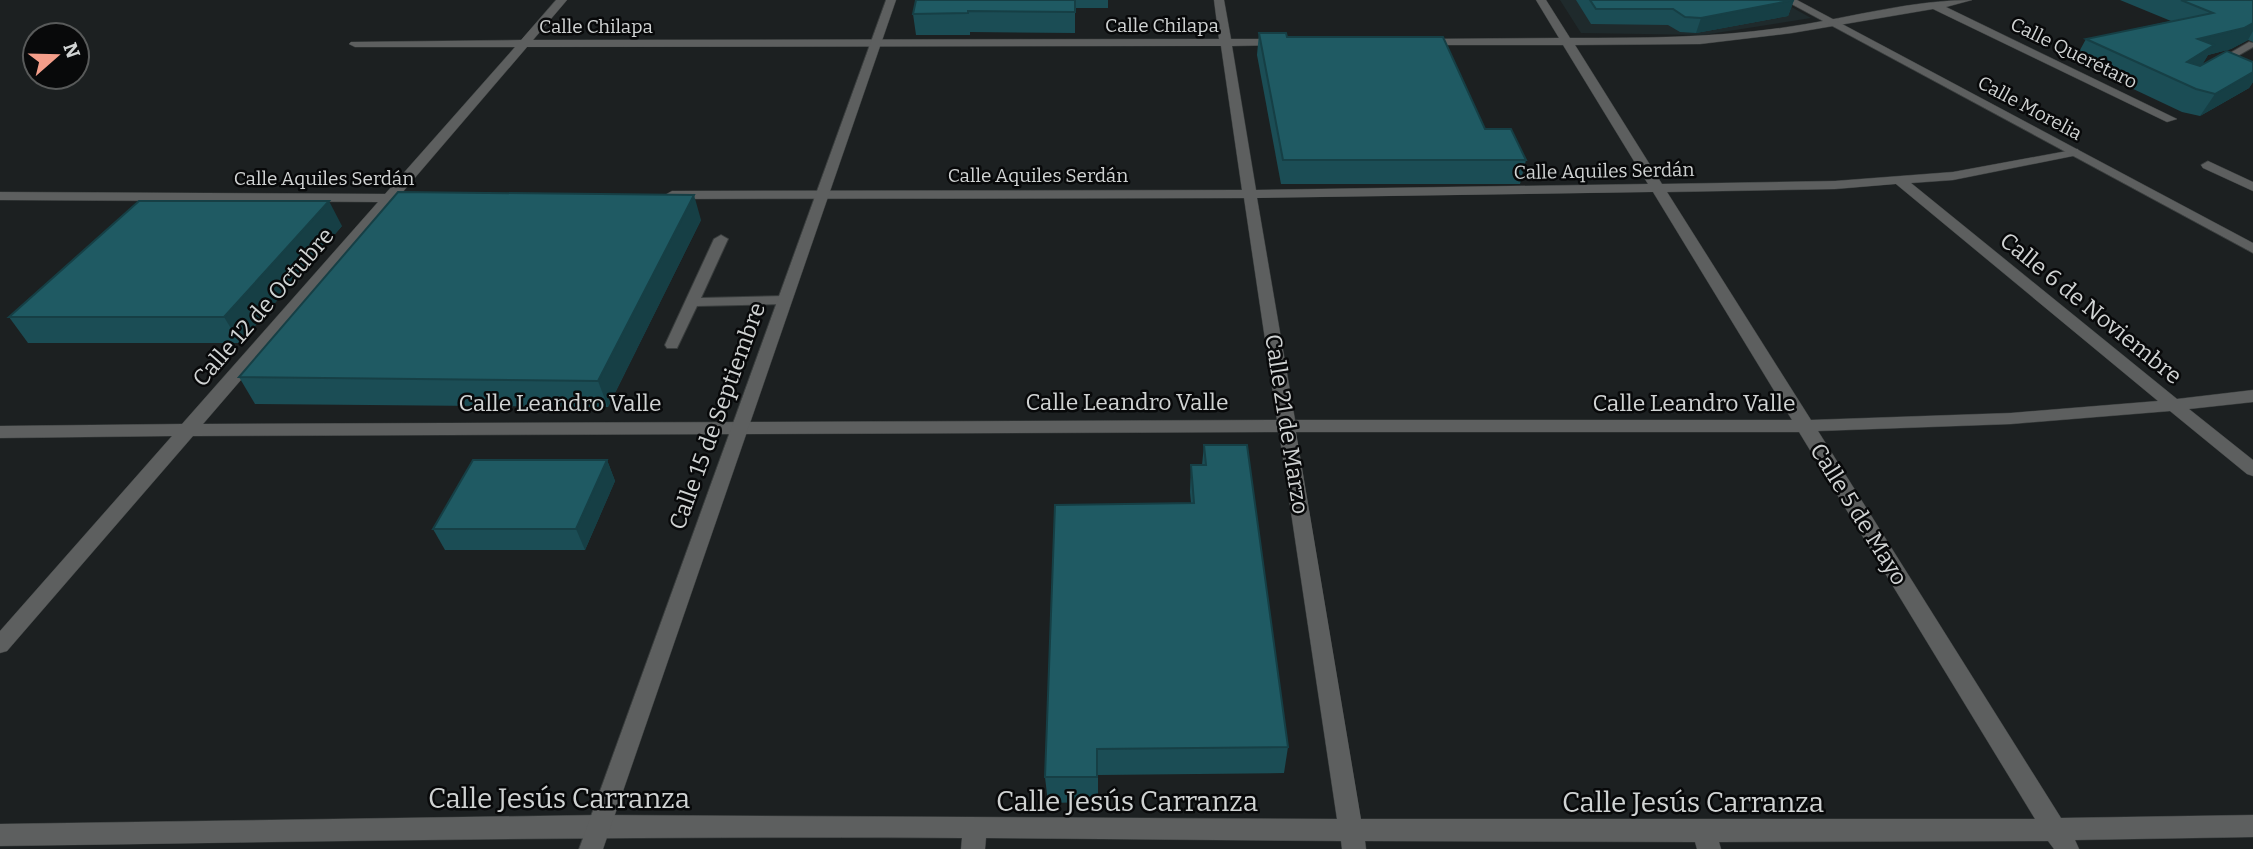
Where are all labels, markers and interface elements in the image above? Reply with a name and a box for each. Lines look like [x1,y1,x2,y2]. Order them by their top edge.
street label: Calle Querétaro [2007,12,2141,94]
street label: Calle Chilapa [1105,14,1220,37]
street label: Calle Chilapa [539,15,654,38]
north arrow [21,21,91,91]
text: N [58,40,85,61]
street label: Calle Morelia [1974,71,2087,145]
street label: Calle Aquiles Serdán [1514,158,1694,184]
street label: Calle Aquiles Serdán [948,164,1128,187]
street label: Calle Aquiles Serdán [234,167,414,190]
street label: Calle 12 de Octubre [186,222,340,392]
street label: Calle 6 de Noviembre [1994,226,2188,390]
street label: Calle 15 de Septiembre [663,299,771,533]
street label: Calle 21 de Marzo [1259,332,1315,516]
street label: Calle Leandro Valle [1025,388,1229,416]
street label: Calle Leandro Valle [458,389,662,417]
street label: Calle Leandro Valle [1592,389,1796,417]
street label: Calle 5 de Mayo [1804,438,1914,590]
street label: Calle Jesús Carranza [428,782,690,815]
street label: Calle Jesús Carranza [996,785,1258,818]
street label: Calle Jesús Carranza [1562,786,1824,819]

